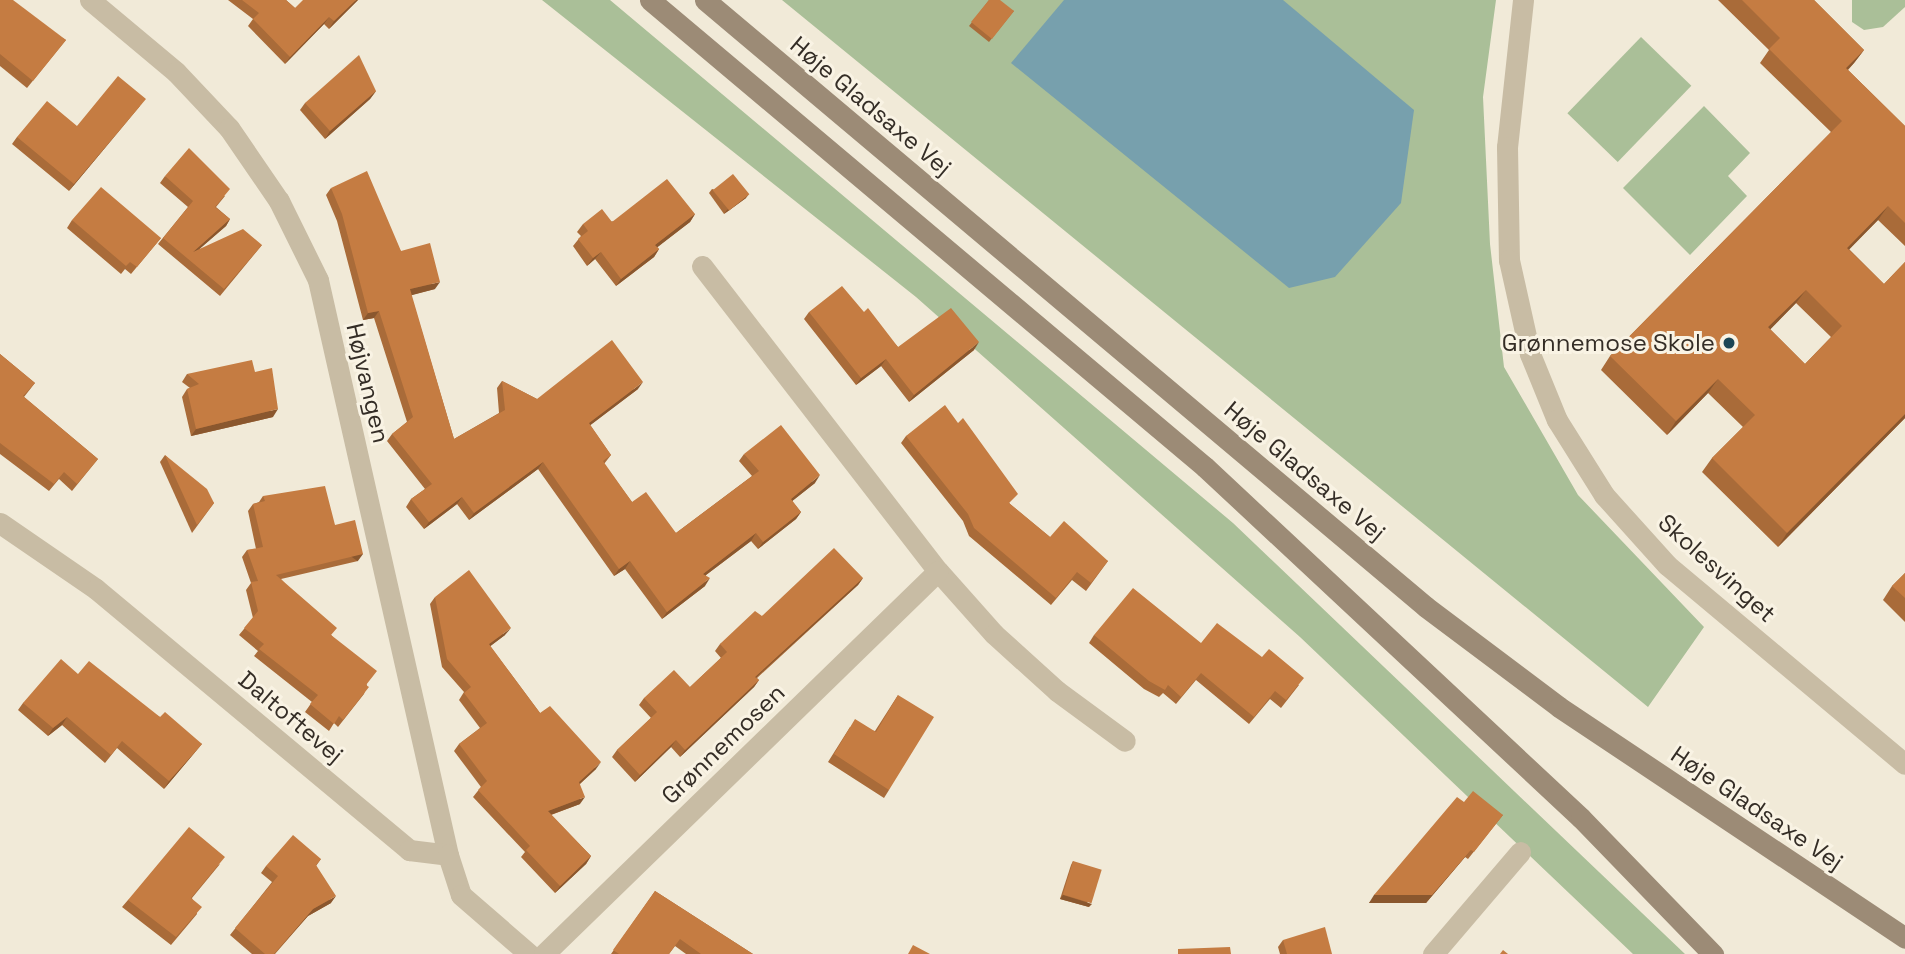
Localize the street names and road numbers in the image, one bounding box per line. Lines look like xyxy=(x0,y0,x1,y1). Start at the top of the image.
street label: Høje Gladsaxe Vej xyxy=(784,30,958,182)
street label: Højvangen xyxy=(340,320,396,446)
street label: Høje Gladsaxe Vej xyxy=(1218,395,1392,547)
street label: Skolesvinget xyxy=(1652,508,1782,628)
street label: Daltoftevej xyxy=(233,665,349,769)
street label: Grønnemosen xyxy=(655,678,791,810)
street label: Høje Gladsaxe Vej xyxy=(1665,740,1849,876)

